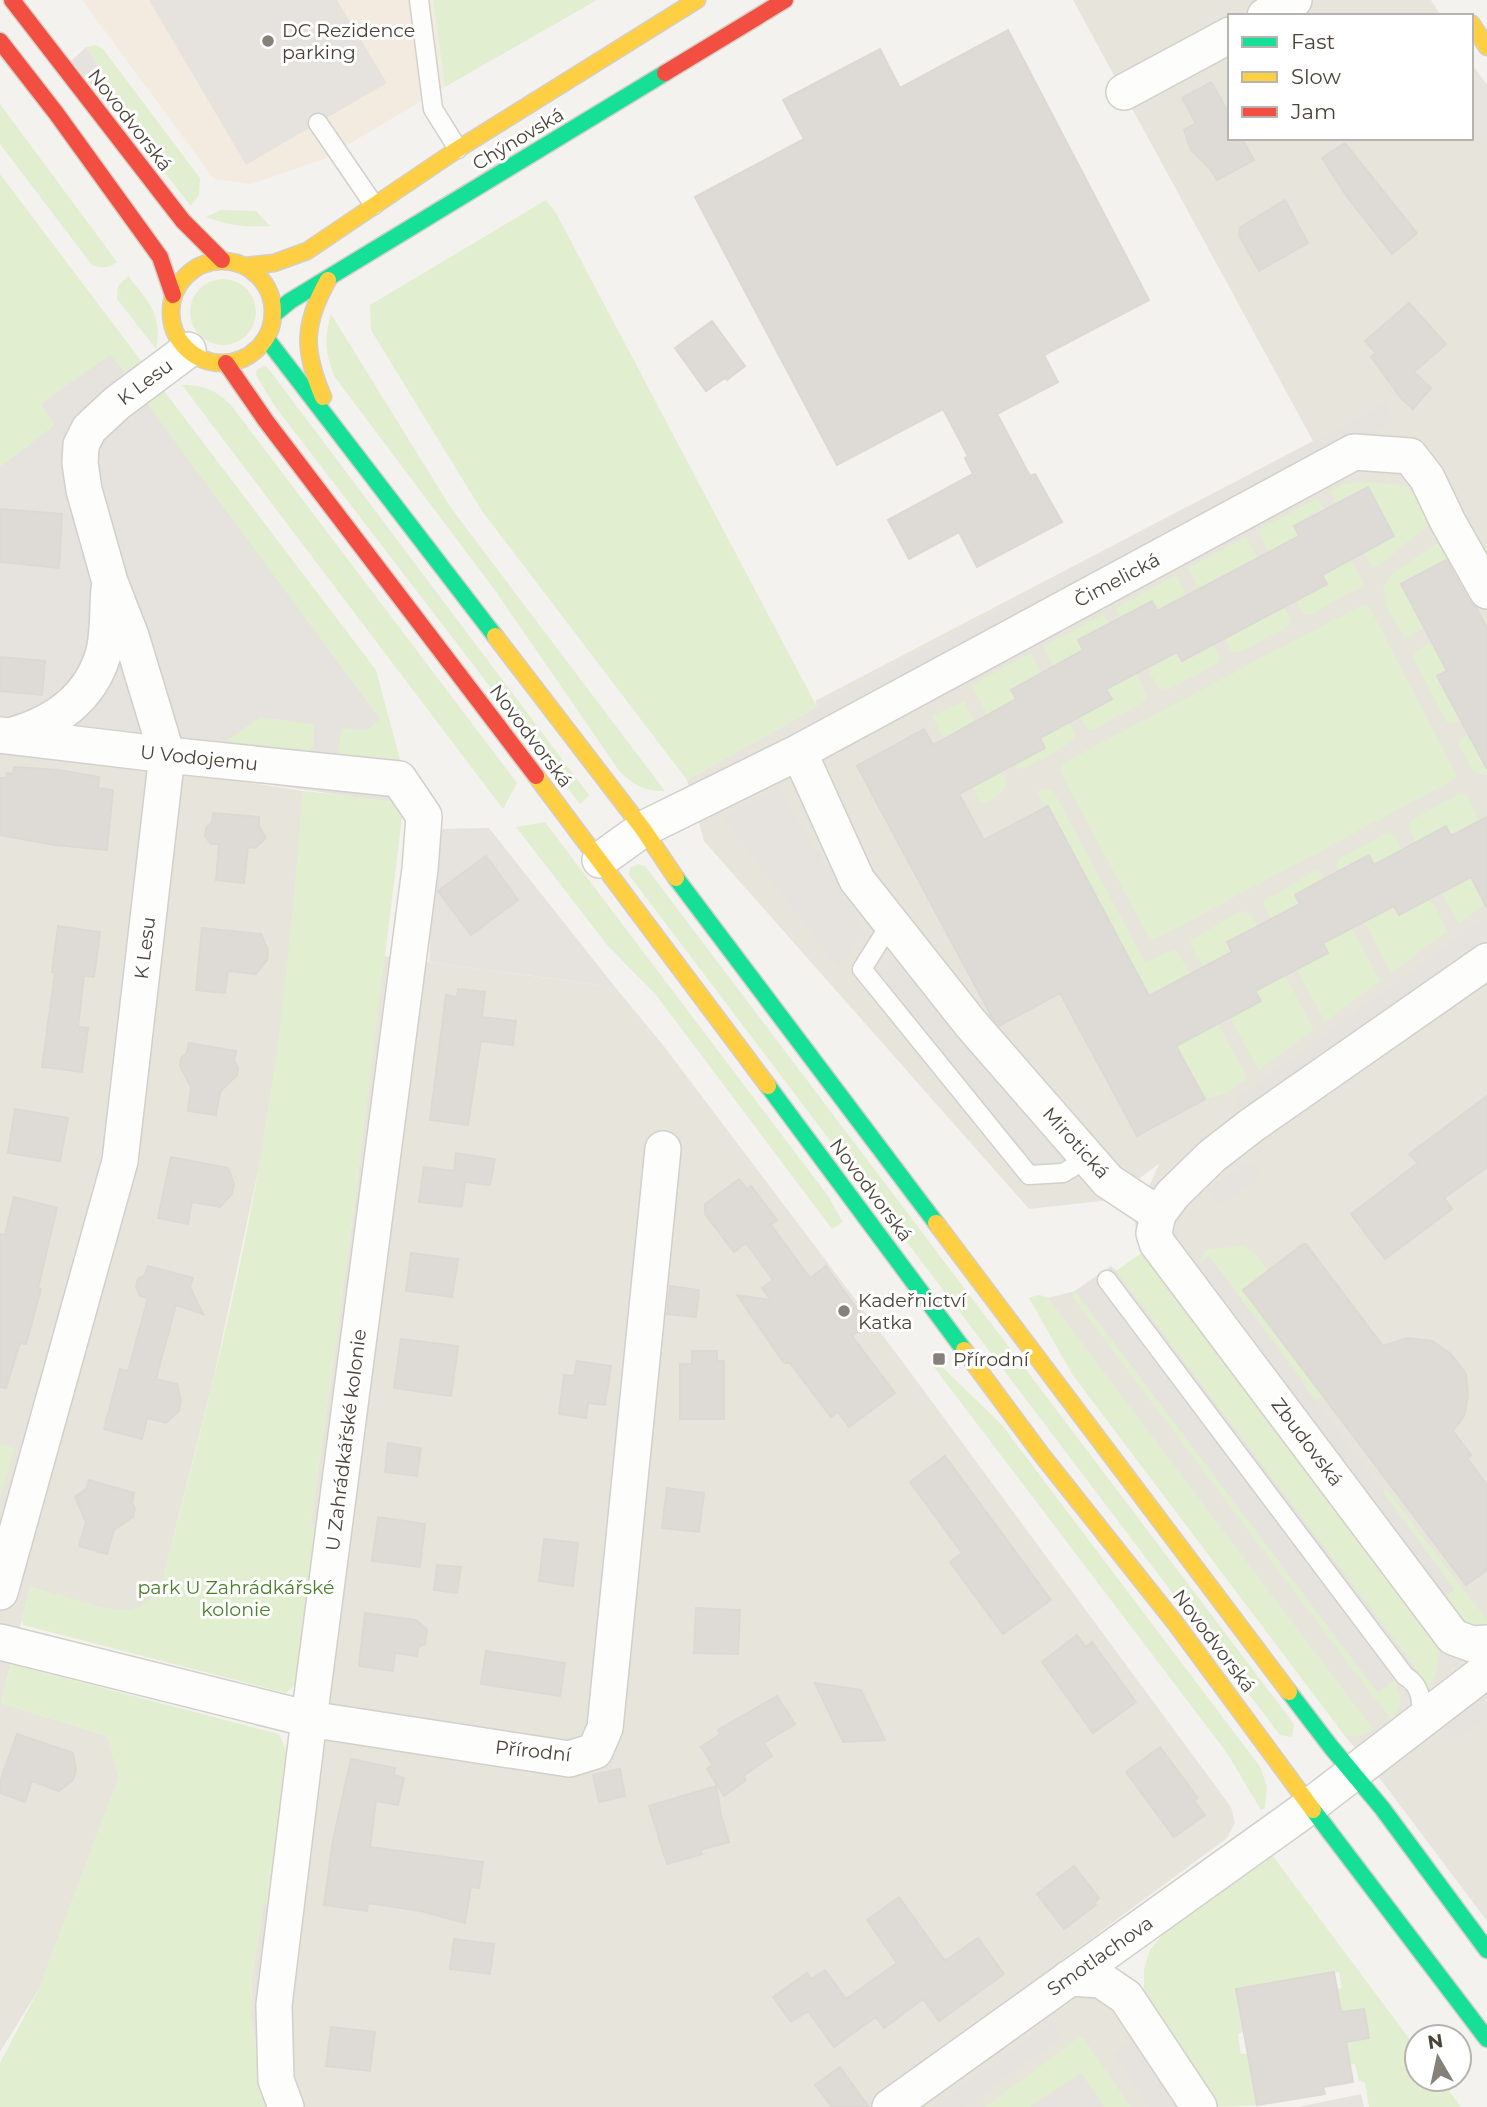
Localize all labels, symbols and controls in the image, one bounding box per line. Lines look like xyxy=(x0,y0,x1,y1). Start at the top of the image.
legend xyxy=(1228,14,1473,140)
place label: DC Rezidence parking xyxy=(282,19,415,64)
text: Fast xyxy=(1291,29,1335,54)
marker: DC Rezidence parking xyxy=(260,33,276,49)
street label: Novodvorská xyxy=(83,64,177,176)
text: Slow xyxy=(1291,64,1341,89)
text: Jam xyxy=(1290,99,1336,124)
street label: Chýnovská xyxy=(468,103,568,175)
street label: K Lesu xyxy=(113,354,177,410)
street label: Čimelická xyxy=(1070,548,1164,612)
street label: Novodvorská xyxy=(485,680,577,792)
street label: U Vodojemu xyxy=(139,740,259,776)
street label: K Lesu xyxy=(130,915,160,981)
street label: Mirotická xyxy=(1038,1102,1114,1184)
street label: Novodvorská xyxy=(825,1134,917,1246)
place label: Kadeřnictví Katka xyxy=(858,1289,967,1334)
marker: Kadeřnictví Katka xyxy=(836,1303,852,1319)
street label: U Zahrádkářské kolonie xyxy=(321,1328,371,1552)
place label: Přírodní xyxy=(953,1348,1030,1371)
marker: Přírodní xyxy=(931,1351,947,1367)
street label: Zbudovská xyxy=(1266,1393,1348,1491)
park label: park U Zahrádkářské kolonie xyxy=(138,1576,334,1621)
street label: Novodvorská xyxy=(1168,1585,1260,1697)
street label: Přírodní xyxy=(494,1736,573,1766)
street label: Smotlachova xyxy=(1043,1911,1157,2001)
north arrow xyxy=(1403,2023,1473,2093)
text: N xyxy=(1426,2029,1445,2054)

